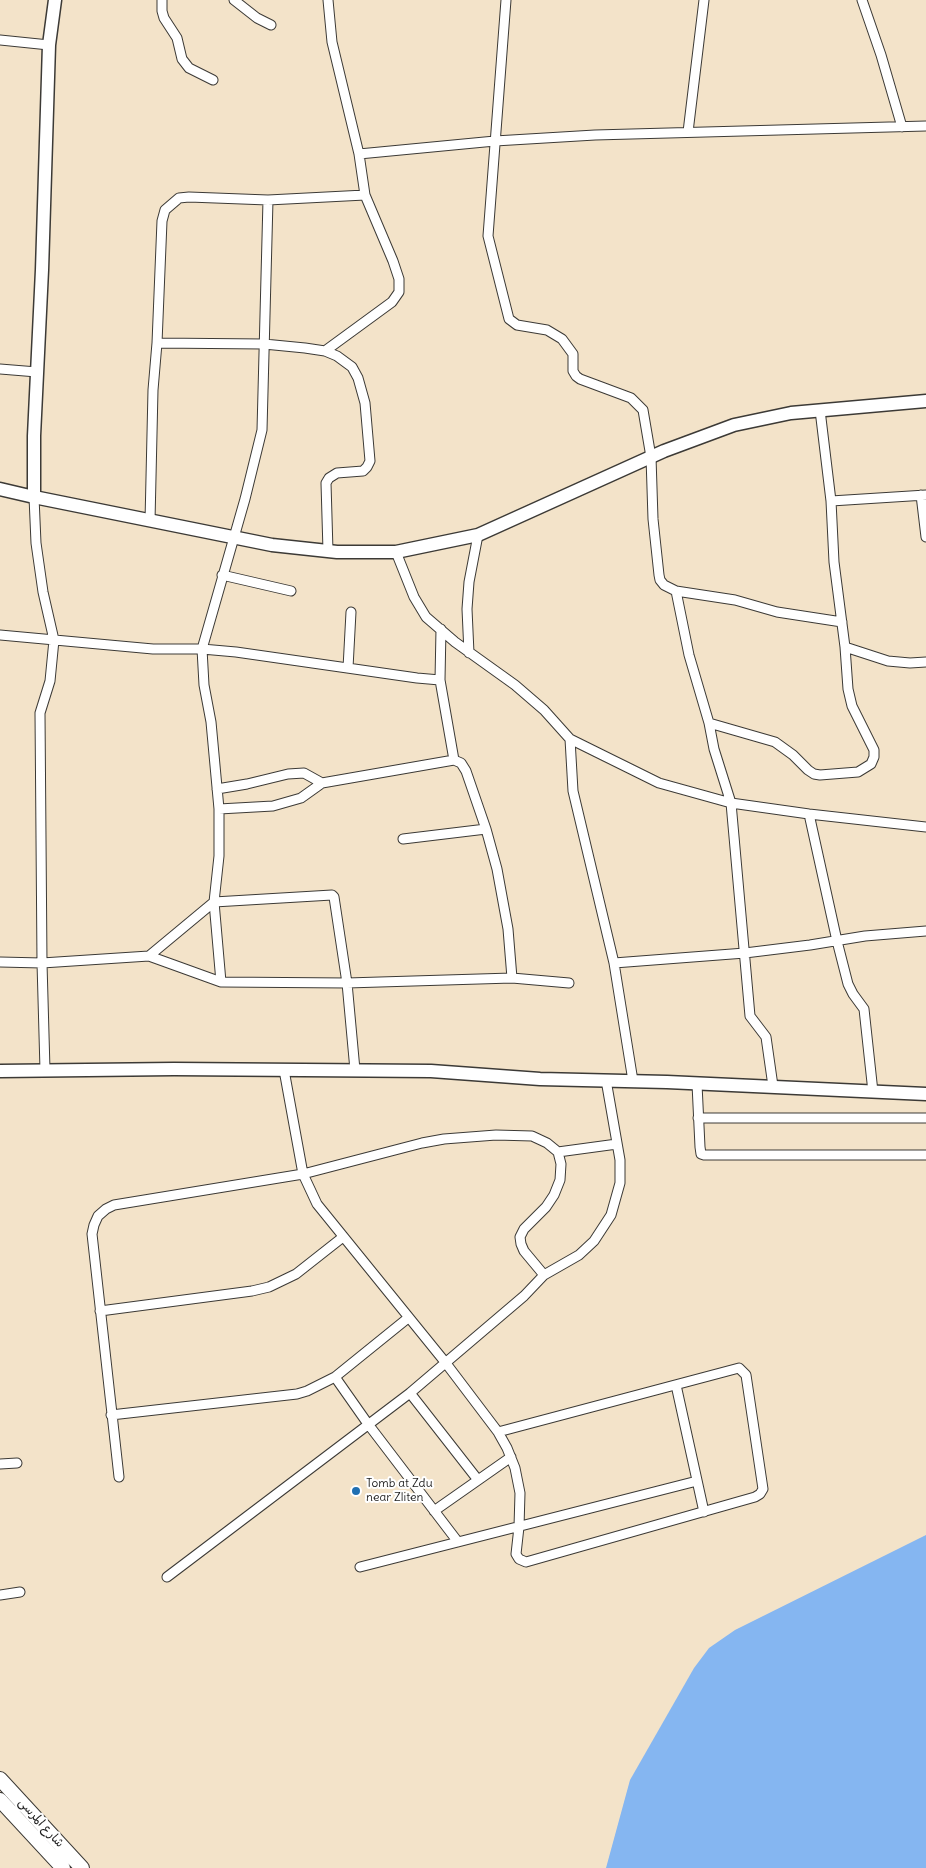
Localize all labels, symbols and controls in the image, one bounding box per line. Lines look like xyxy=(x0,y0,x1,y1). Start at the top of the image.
place label: Tomb at Zdu near Zliten xyxy=(366,1477,433,1505)
marker: Tomb at Zdu near Zliten xyxy=(350,1485,362,1497)
street label: شارع المرسى xyxy=(15,1795,67,1851)

